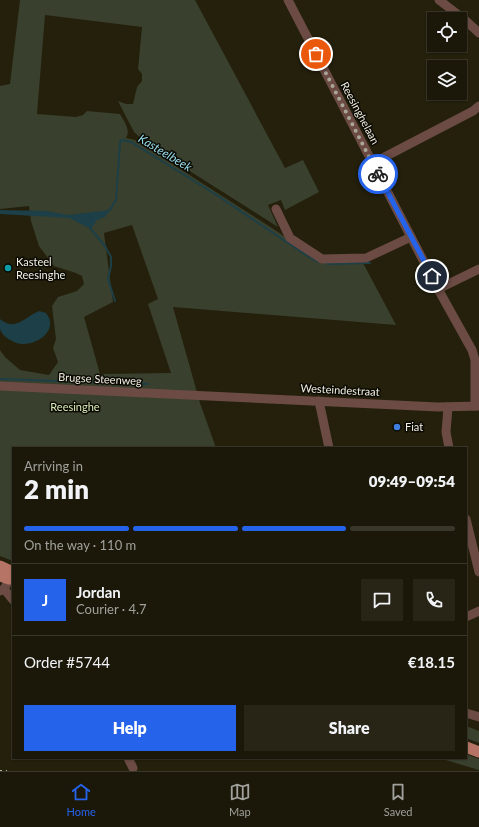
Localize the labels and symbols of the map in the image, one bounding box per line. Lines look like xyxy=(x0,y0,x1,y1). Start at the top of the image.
pin xyxy=(299,37,333,71)
street label: Reesinghelaan xyxy=(338,79,382,146)
water label: Kasteelbeek xyxy=(136,131,195,175)
courier xyxy=(358,154,398,194)
place label: Kasteel Reesinghe xyxy=(16,255,66,281)
pin xyxy=(415,259,449,293)
marker: Kasteel Reesinghe xyxy=(3,263,13,273)
street label: Brugse Steenweg xyxy=(58,370,142,387)
street label: Westeindestraat xyxy=(300,381,380,398)
park label: Reesinghe xyxy=(50,400,100,413)
place label: Fiat xyxy=(405,420,423,433)
marker: Fiat xyxy=(392,422,402,432)

